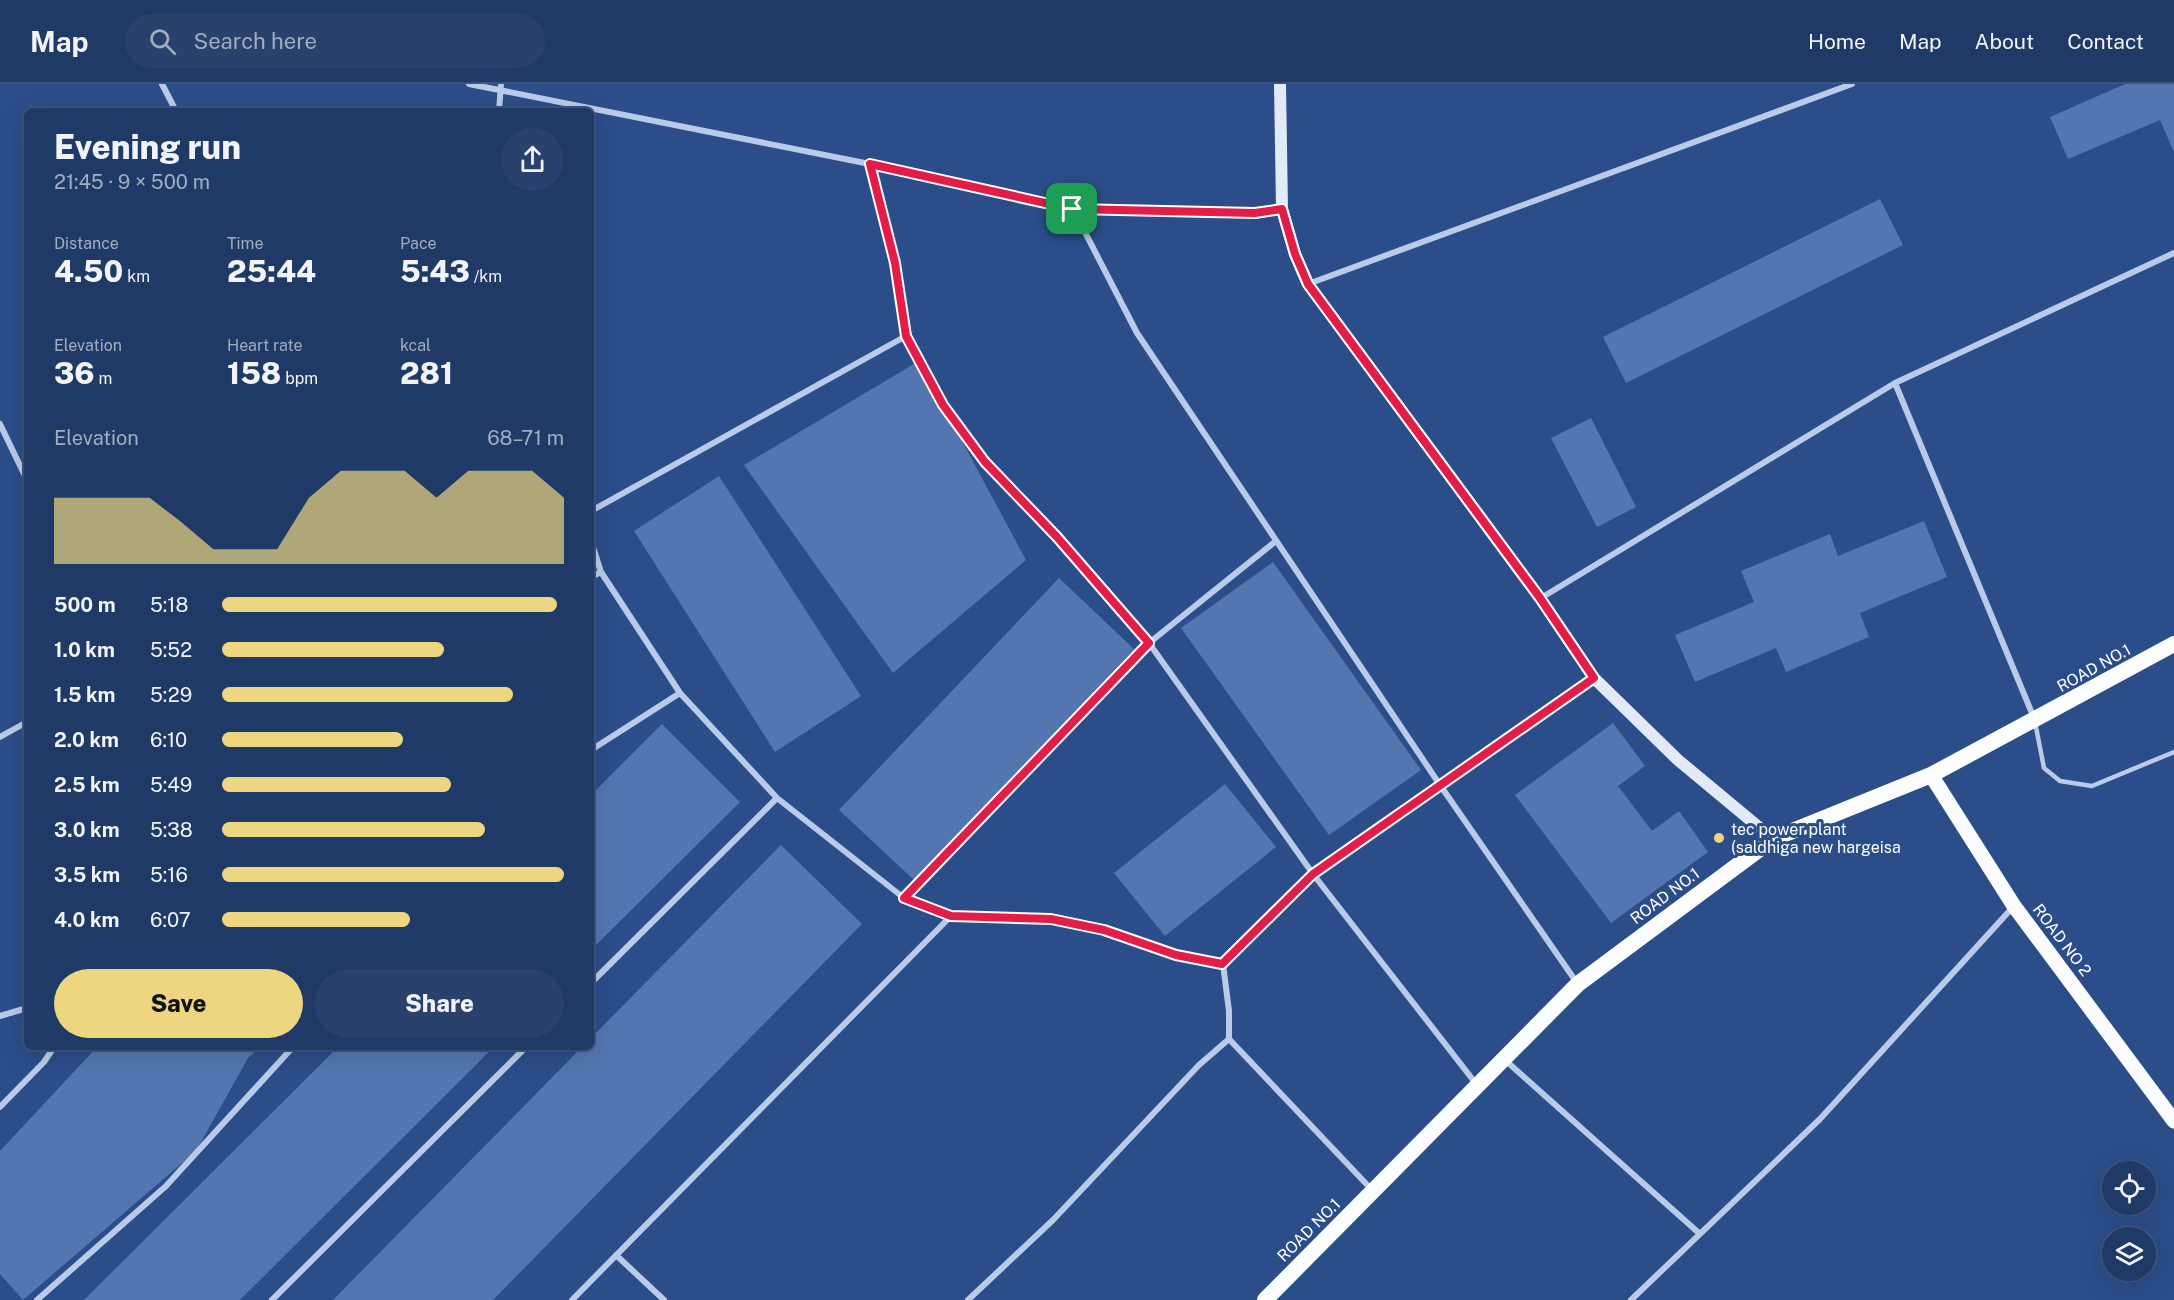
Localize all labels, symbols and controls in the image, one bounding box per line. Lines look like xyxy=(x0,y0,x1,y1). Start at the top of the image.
search box xyxy=(125,14,545,68)
text: Map xyxy=(30,25,89,58)
icon: search xyxy=(146,25,179,58)
text: Search here xyxy=(194,28,317,54)
text: Home xyxy=(1808,29,1866,54)
text: Map xyxy=(1899,29,1942,54)
text: About xyxy=(1975,29,2034,54)
text: Contact xyxy=(2067,29,2144,54)
text: Evening run xyxy=(54,128,241,166)
button: share xyxy=(501,128,564,191)
text: 21:45 · 9 × 500 m xyxy=(54,170,210,194)
pin xyxy=(1046,183,1097,234)
icon: arrive xyxy=(1055,192,1088,225)
text: Distance xyxy=(54,234,119,253)
text: Time xyxy=(227,234,263,253)
text: Pace xyxy=(400,234,437,253)
text: 4.50 xyxy=(54,253,123,289)
text: 25:44 xyxy=(227,253,316,289)
text: 5:43 xyxy=(400,253,470,289)
text: km xyxy=(123,267,150,286)
text: /km xyxy=(470,267,502,286)
text: Elevation xyxy=(54,336,122,355)
text: Heart rate xyxy=(227,336,303,355)
text: kcal xyxy=(400,336,431,355)
text: 36 xyxy=(54,355,95,391)
text: 158 xyxy=(227,355,281,391)
text: 281 xyxy=(400,355,453,391)
text: m xyxy=(95,369,112,388)
text: bpm xyxy=(281,369,318,388)
text: Elevation xyxy=(54,426,139,450)
text: 68–71 m xyxy=(487,426,564,450)
text: 500 m xyxy=(54,593,116,617)
text: 5:18 xyxy=(150,593,188,617)
text: 1.0 km xyxy=(54,638,115,662)
text: 5:52 xyxy=(150,638,192,662)
street label: ROAD NO.1 xyxy=(2054,640,2134,696)
text: 1.5 km xyxy=(54,683,115,707)
text: 5:29 xyxy=(150,683,192,707)
text: 2.0 km xyxy=(54,728,119,752)
text: 6:10 xyxy=(150,728,187,752)
text: 2.5 km xyxy=(54,773,120,797)
text: 5:49 xyxy=(150,773,192,797)
text: 3.0 km xyxy=(54,818,120,842)
text: 5:38 xyxy=(150,818,193,842)
place label: tec power plant (saldhiga new hargeisa xyxy=(1731,820,1901,857)
marker: tec power plant (saldhiga new hargeisa xyxy=(1712,831,1726,845)
text: 3.5 km xyxy=(54,863,120,887)
text: 5:16 xyxy=(150,863,188,887)
street label: ROAD NO.1 xyxy=(1627,864,1703,928)
street label: ROAD NO 2 xyxy=(2029,900,2095,980)
text: 4.0 km xyxy=(54,908,119,932)
text: 6:07 xyxy=(150,908,191,932)
button: Save xyxy=(54,969,303,1038)
button: Share xyxy=(315,969,564,1038)
map controls xyxy=(2102,1161,2156,1281)
button: locate xyxy=(2102,1161,2156,1215)
street label: ROAD NO.1 xyxy=(1273,1194,1345,1266)
button: layers xyxy=(2102,1227,2156,1281)

